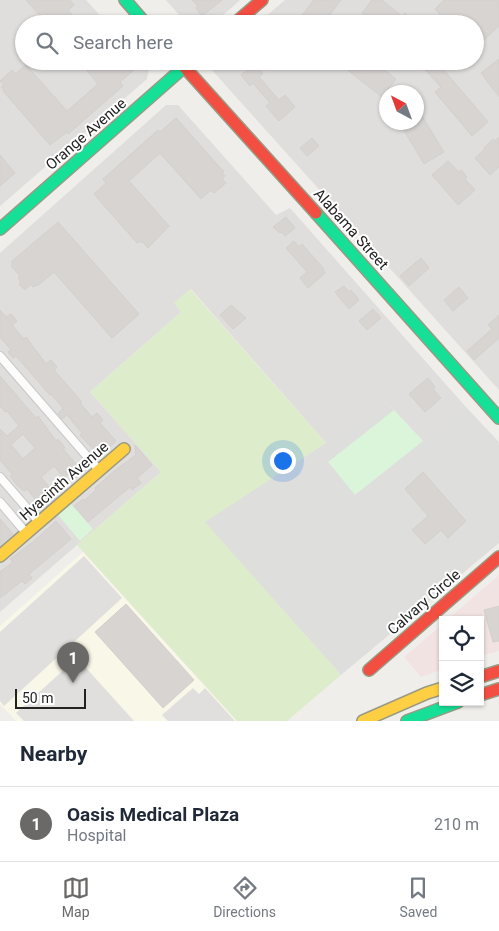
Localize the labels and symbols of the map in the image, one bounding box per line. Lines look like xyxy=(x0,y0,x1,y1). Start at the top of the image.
north arrow xyxy=(379,85,424,130)
street label: Orange Avenue xyxy=(42,94,130,174)
street label: Alabama Street xyxy=(310,185,392,273)
street label: Hyacinth Avenue xyxy=(16,438,112,524)
your location xyxy=(270,448,296,474)
street label: Calvary Circle xyxy=(384,565,464,639)
pin: 1 xyxy=(57,642,89,683)
scale bar xyxy=(15,686,86,709)

